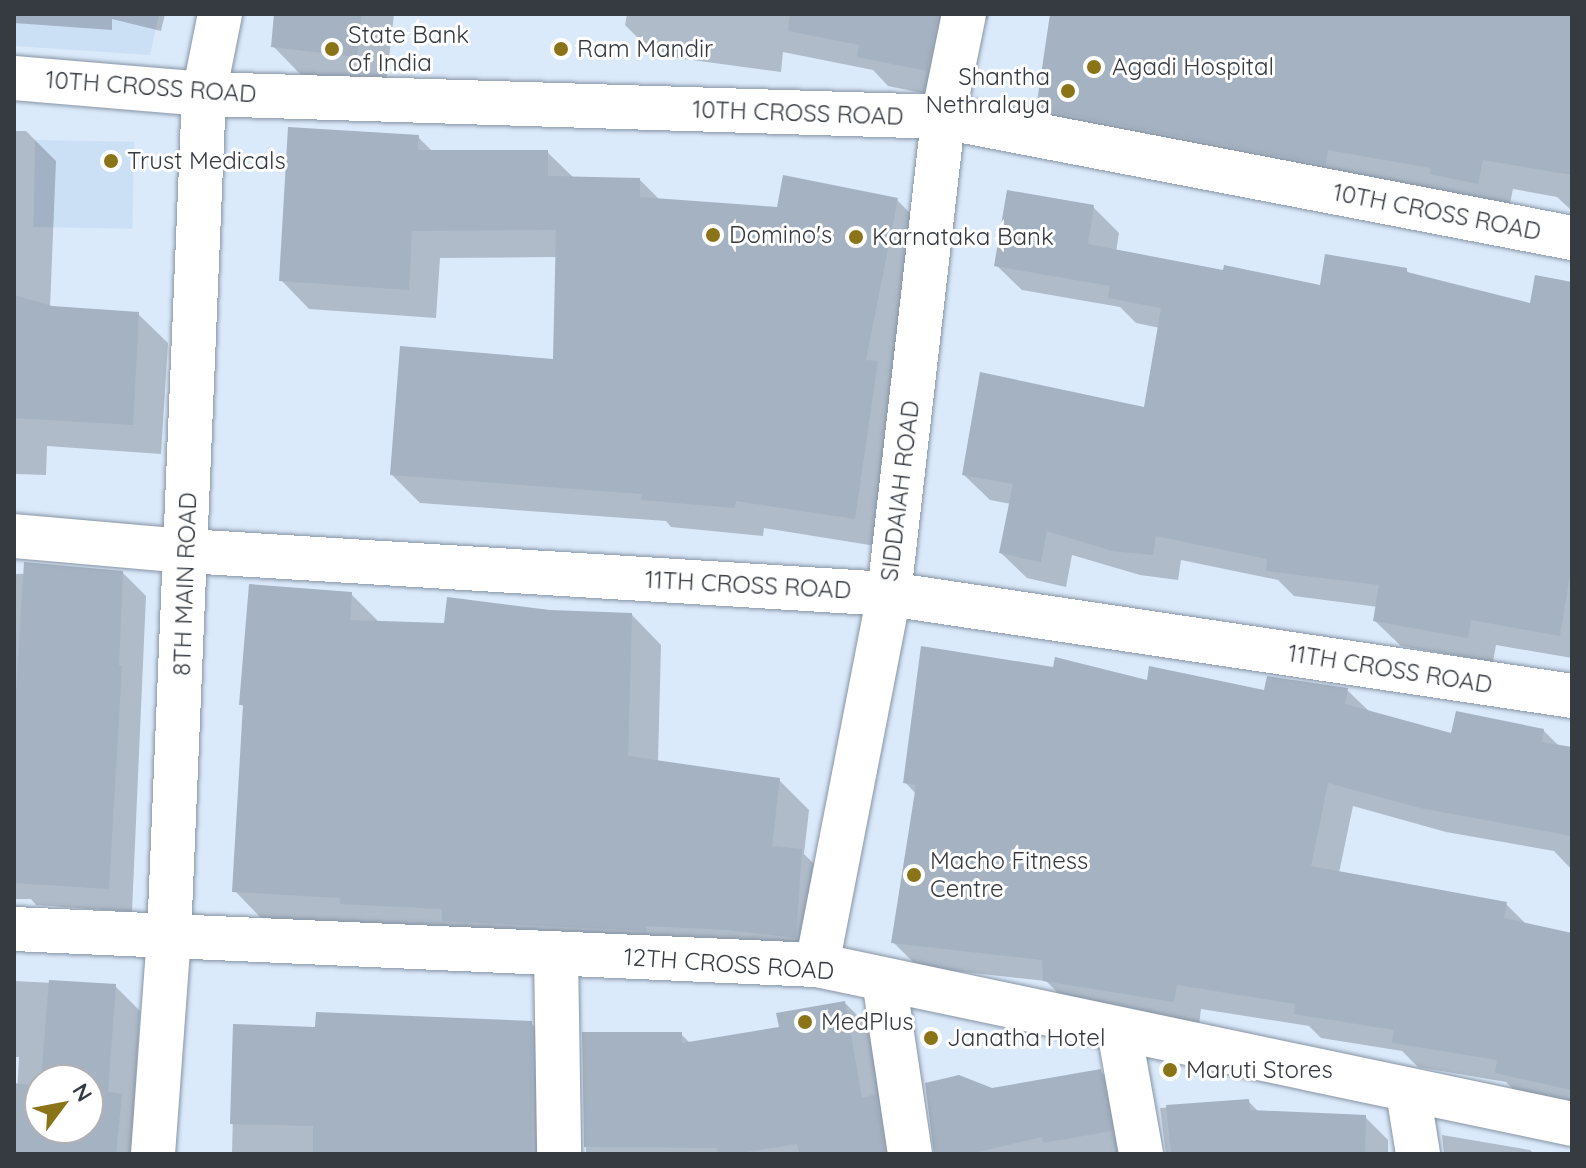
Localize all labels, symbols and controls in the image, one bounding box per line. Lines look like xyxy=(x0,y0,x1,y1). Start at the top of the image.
place label: State Bank of India xyxy=(348,21,469,77)
place label: Ram Mandir xyxy=(577,35,713,63)
marker: State Bank of India xyxy=(323,40,341,58)
marker: Ram Mandir xyxy=(552,40,570,58)
place label: Agadi Hospital xyxy=(1112,53,1274,81)
marker: Agadi Hospital xyxy=(1083,56,1105,78)
place label: Shantha Nethralaya xyxy=(925,63,1050,119)
street label: 10TH CROSS ROAD xyxy=(45,65,257,109)
marker: Shantha Nethralaya xyxy=(1057,80,1079,102)
street label: 10TH CROSS ROAD xyxy=(692,95,904,131)
place label: Trust Medicals xyxy=(127,147,286,175)
marker: Trust Medicals xyxy=(102,152,120,170)
street label: 10TH CROSS ROAD xyxy=(1331,178,1543,246)
place label: Domino's xyxy=(729,221,832,249)
place label: Karnataka Bank xyxy=(872,223,1054,251)
marker: Domino's xyxy=(704,226,722,244)
marker: Karnataka Bank xyxy=(847,228,865,246)
street label: SIDDAIAH ROAD xyxy=(875,399,925,583)
street label: 8TH MAIN ROAD xyxy=(167,492,203,676)
street label: 11TH CROSS ROAD xyxy=(644,565,852,605)
street label: 11TH CROSS ROAD xyxy=(1286,639,1494,699)
place label: Macho Fitness Centre xyxy=(930,847,1088,903)
marker: Macho Fitness Centre xyxy=(905,866,923,884)
street label: 12TH CROSS ROAD xyxy=(623,942,835,986)
place label: MedPlus xyxy=(821,1008,914,1036)
marker: MedPlus xyxy=(796,1013,814,1031)
place label: Janatha Hotel xyxy=(947,1024,1105,1052)
marker: Janatha Hotel xyxy=(922,1029,940,1047)
place label: Maruti Stores xyxy=(1186,1056,1333,1084)
marker: Maruti Stores xyxy=(1161,1061,1179,1079)
north arrow xyxy=(24,1064,104,1144)
text: N xyxy=(66,1078,99,1107)

